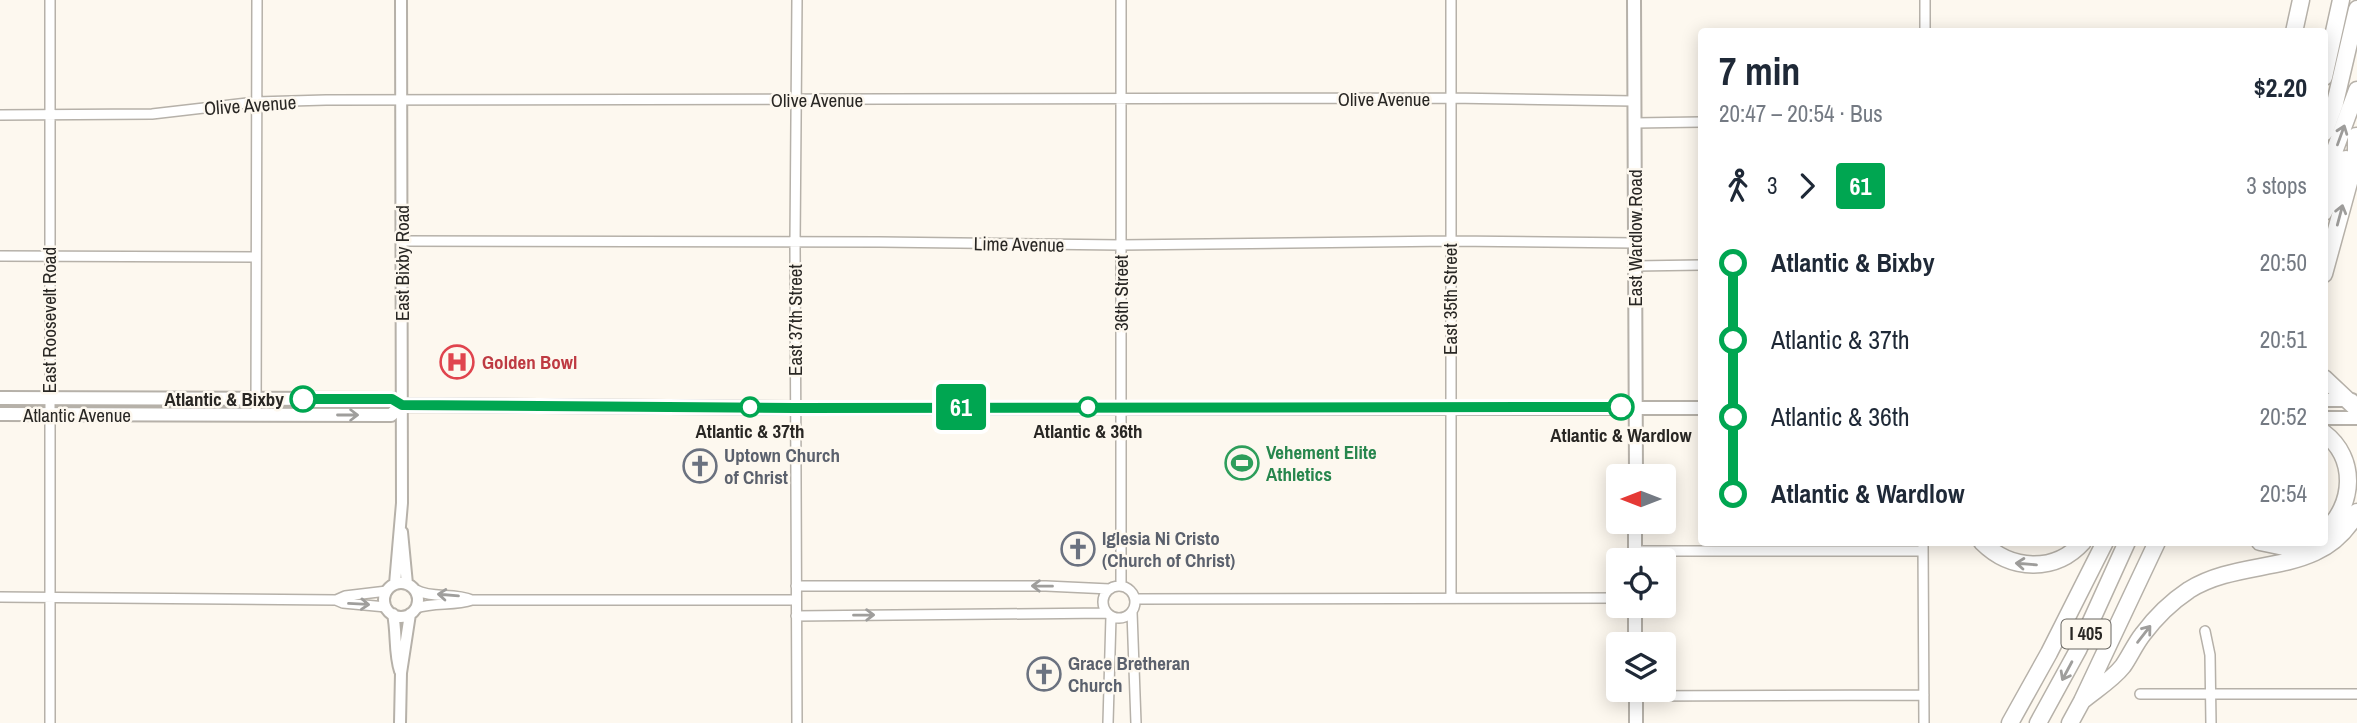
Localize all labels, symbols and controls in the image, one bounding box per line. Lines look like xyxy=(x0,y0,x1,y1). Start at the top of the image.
text: 7 min xyxy=(1719,46,1800,97)
text: $2.20 xyxy=(2254,70,2307,105)
street label: Olive Avenue xyxy=(1338,86,1430,112)
street label: Olive Avenue xyxy=(771,87,863,113)
street label: Olive Avenue xyxy=(203,89,297,121)
text: 20:47 – 20:54 · Bus xyxy=(1719,98,1883,129)
one-way arrow xyxy=(2336,124,2348,146)
icon: walk xyxy=(1719,167,1757,205)
icon: forward xyxy=(1788,167,1826,205)
street label: East Wardlow Road xyxy=(1622,169,1648,307)
text: 3 xyxy=(1767,170,1778,201)
text: 61 xyxy=(1850,170,1871,202)
text: 3 stops xyxy=(2246,170,2307,201)
one-way arrow xyxy=(2334,204,2347,227)
street label: East Bixby Road xyxy=(389,205,415,321)
street label: Lime Avenue xyxy=(973,230,1065,258)
street label: East 35th Street xyxy=(1437,242,1463,355)
text: Atlantic & Bixby xyxy=(1771,245,1935,280)
street label: East Roosevelt Road xyxy=(36,247,62,393)
text: 20:50 xyxy=(2260,247,2307,278)
street label: 36th Street xyxy=(1108,254,1134,331)
street label: East 37th Street xyxy=(782,263,808,376)
text: Atlantic & 37th xyxy=(1771,322,1910,357)
text: 20:51 xyxy=(2260,324,2307,355)
hospital icon: Golden Bowl xyxy=(438,343,476,381)
place label: Golden Bowl xyxy=(482,349,577,375)
line badge: 61 xyxy=(930,384,992,430)
place label: Atlantic & Bixby xyxy=(165,386,284,412)
marker: Atlantic & Bixby xyxy=(290,386,316,412)
text: 61 xyxy=(950,391,972,423)
marker: Atlantic & Wardlow xyxy=(1608,394,1634,420)
marker: Atlantic & 37th xyxy=(740,397,760,417)
marker: Atlantic & 36th xyxy=(1078,397,1098,417)
text: Atlantic & 36th xyxy=(1771,399,1910,434)
text: 20:52 xyxy=(2260,401,2307,432)
street label: Atlantic Avenue xyxy=(22,402,131,428)
one-way arrow xyxy=(336,408,359,422)
place label: Atlantic & 37th xyxy=(695,418,805,444)
place label: Atlantic & 36th xyxy=(1033,418,1143,444)
place label: Atlantic & Wardlow xyxy=(1550,422,1693,448)
place label: Vehement Elite Athletics xyxy=(1266,439,1377,487)
place label: Uptown Church of Christ xyxy=(724,442,840,490)
sports icon: Vehement Elite Athletics xyxy=(1223,444,1261,482)
church icon: Uptown Church of Christ xyxy=(681,447,719,485)
north arrow xyxy=(1606,464,1676,534)
map controls xyxy=(1606,464,1676,702)
text: Atlantic & Wardlow xyxy=(1771,476,1965,511)
text: 20:54 xyxy=(2260,478,2307,509)
place label: Iglesia Ni Cristo (Church of Christ) xyxy=(1102,525,1235,573)
church icon: Iglesia Ni Cristo (Church of Christ) xyxy=(1059,530,1097,568)
button: locate xyxy=(1606,548,1676,618)
one-way arrow xyxy=(2015,557,2038,570)
one-way arrow xyxy=(1031,579,1054,593)
one-way arrow xyxy=(437,588,460,601)
one-way arrow xyxy=(348,598,371,611)
one-way arrow xyxy=(852,609,875,622)
road number: I 405 xyxy=(2062,620,2110,648)
one-way arrow xyxy=(2137,625,2152,643)
button: layers xyxy=(1606,632,1676,702)
place label: Grace Bretheran Church xyxy=(1068,650,1190,698)
church icon: Grace Bretheran Church xyxy=(1025,655,1063,693)
one-way arrow xyxy=(2060,660,2074,680)

